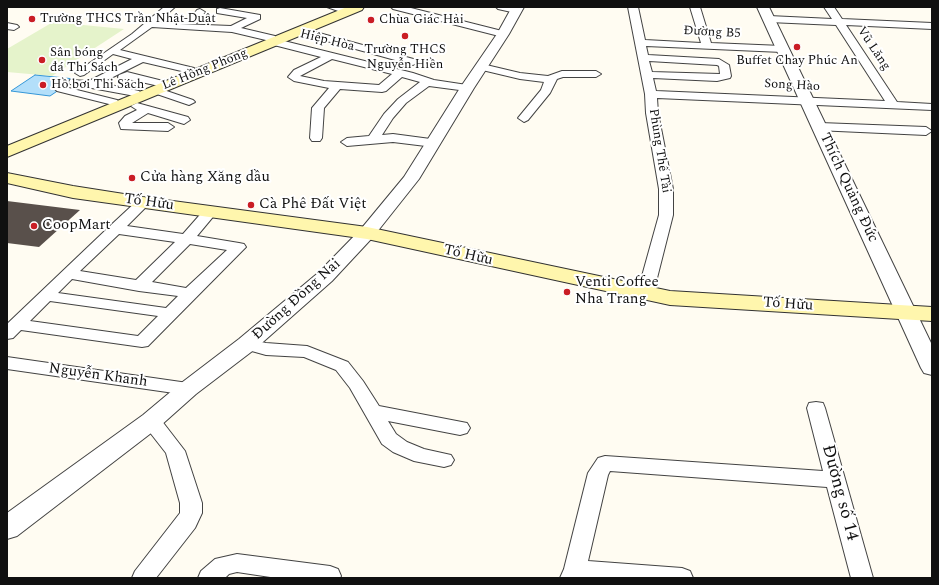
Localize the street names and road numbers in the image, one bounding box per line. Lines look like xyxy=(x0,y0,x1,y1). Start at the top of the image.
street label: Đường B5 xyxy=(683,24,741,42)
street label: Vũ Lăng xyxy=(853,24,893,74)
street label: Hiệp Hòa xyxy=(298,27,356,55)
street label: Lê Hồng Phong xyxy=(160,46,250,94)
street label: Song Hào xyxy=(764,77,820,95)
street label: Phùng Thế Tài xyxy=(645,108,673,194)
street label: Thích Quảng Đức xyxy=(815,130,881,246)
street label: Tố Hữu xyxy=(123,191,175,215)
street label: Tố Hữu xyxy=(442,242,494,270)
street label: Đường Đồng Nai xyxy=(249,256,345,344)
street label: Tố Hữu xyxy=(762,294,814,316)
street label: Nguyễn Khanh xyxy=(47,360,149,392)
street label: Đường số 14 xyxy=(816,443,862,543)

